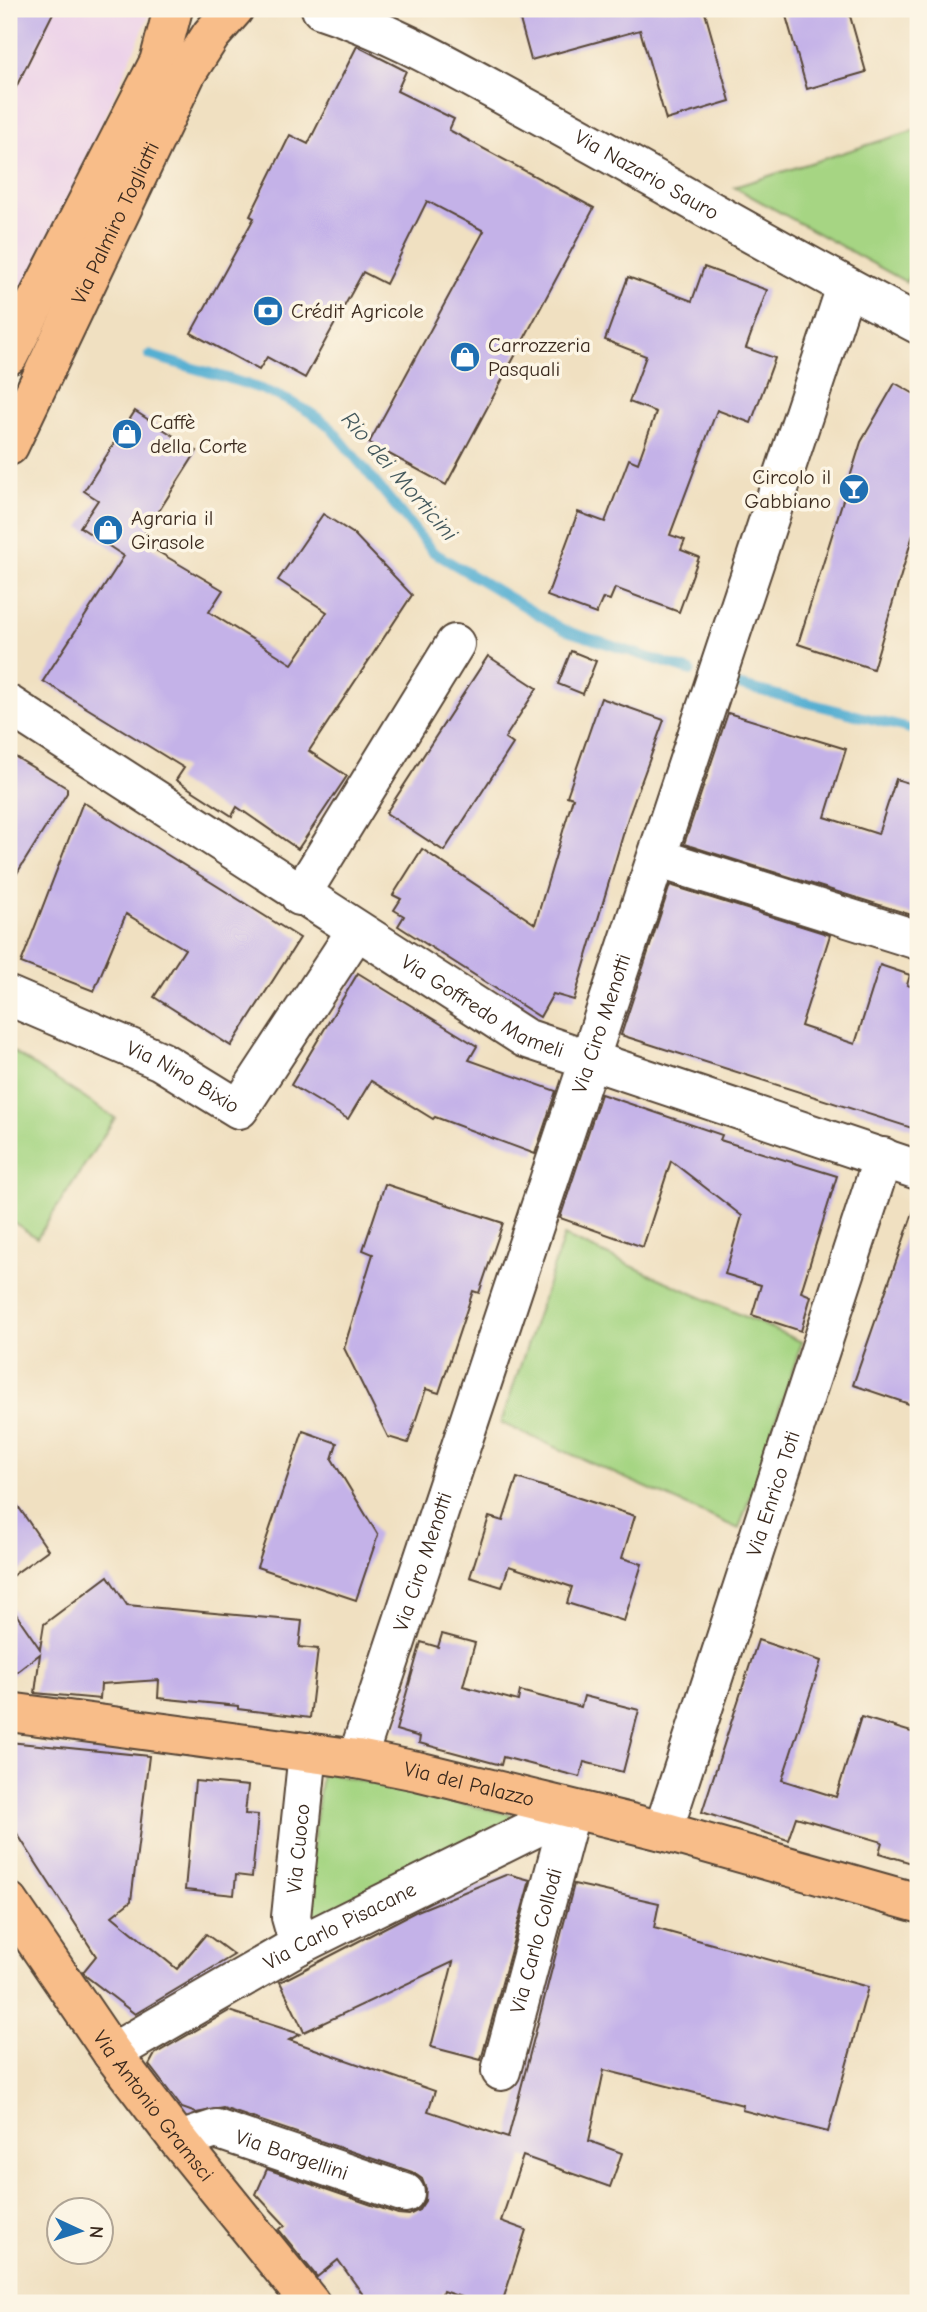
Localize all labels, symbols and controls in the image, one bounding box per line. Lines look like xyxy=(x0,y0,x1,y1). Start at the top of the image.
street label: Via Nazario Sauro xyxy=(571,125,723,225)
street label: Via Palmiro Togliatti xyxy=(66,138,164,308)
bank icon: Crédit Agricole xyxy=(251,294,285,328)
place label: Crédit Agricole xyxy=(291,299,424,323)
place label: Carrozzeria Pasquali xyxy=(488,333,591,381)
shop icon: Carrozzeria Pasquali xyxy=(448,340,482,374)
water label: Rio dei Morticini xyxy=(336,406,464,547)
place label: Caffè della Corte xyxy=(150,410,247,458)
shop icon: Caffè della Corte xyxy=(110,417,144,451)
place label: Circolo il Gabbiano xyxy=(744,465,831,513)
bar icon: Circolo il Gabbiano xyxy=(837,472,871,506)
place label: Agraria il Girasole xyxy=(131,506,213,554)
shop icon: Agraria il Girasole xyxy=(91,513,125,547)
street label: Via Goffredo Mameli xyxy=(397,949,567,1062)
street label: Via Ciro Menotti xyxy=(567,951,636,1096)
street label: Via Nino Bixio xyxy=(123,1036,244,1118)
street label: Via Enrico Toti xyxy=(742,1428,805,1559)
street label: Via Ciro Menotti xyxy=(388,1489,457,1634)
street label: Via del Palazzo xyxy=(402,1757,537,1811)
street label: Via Cuoco xyxy=(282,1803,315,1894)
street label: Via Carlo Collodi xyxy=(505,1866,567,2016)
street label: Via Carlo Pisacane xyxy=(259,1877,420,1975)
street label: Via Antonio Gramsci xyxy=(88,2026,219,2186)
street label: Via Bargellini xyxy=(232,2124,351,2185)
north arrow xyxy=(46,2196,116,2266)
text: N xyxy=(85,2225,107,2239)

